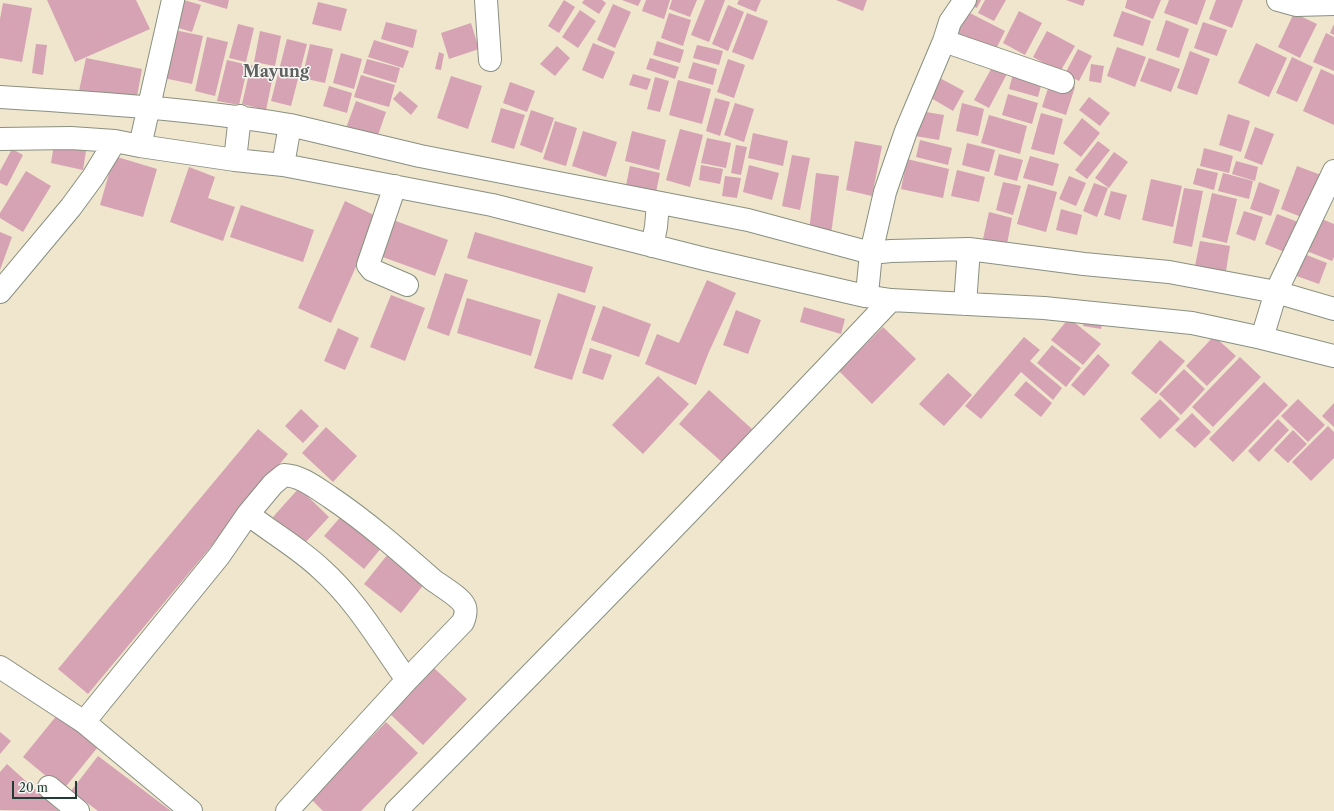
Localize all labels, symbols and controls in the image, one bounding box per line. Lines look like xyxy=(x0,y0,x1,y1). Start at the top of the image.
district label: Mayung xyxy=(243,62,309,82)
scale bar xyxy=(14,773,79,799)
text: 20 m xyxy=(19,780,48,795)

